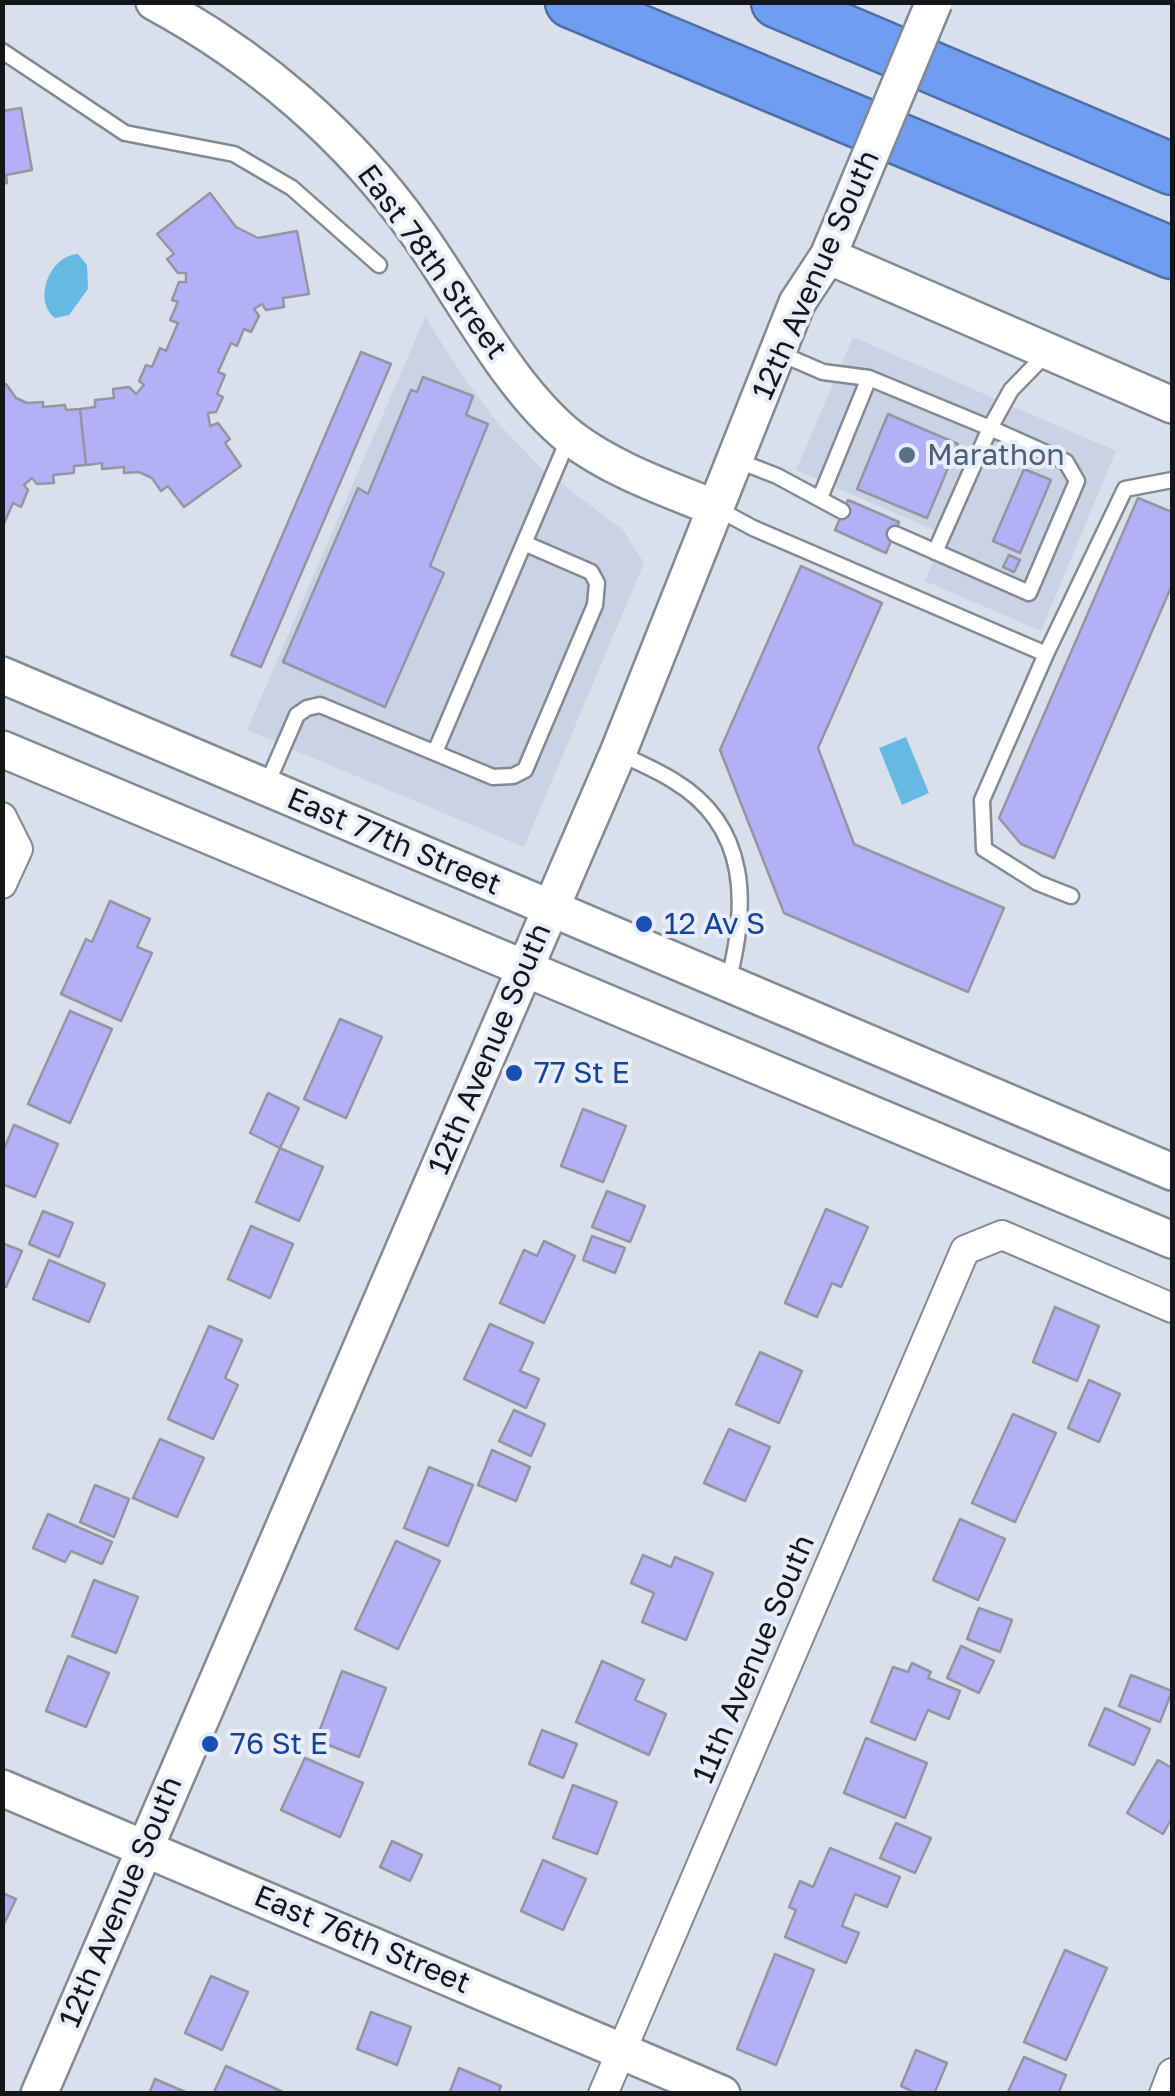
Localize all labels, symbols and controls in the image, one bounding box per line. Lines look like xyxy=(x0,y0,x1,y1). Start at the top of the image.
street label: 12th Avenue South xyxy=(745,145,887,405)
street label: East 78th Street xyxy=(349,158,515,366)
place label: Marathon xyxy=(927,437,1065,473)
marker: Marathon xyxy=(896,444,918,466)
street label: East 77th Street xyxy=(282,781,506,903)
place label: 12 Av S xyxy=(664,906,765,942)
marker: 12 Av S xyxy=(633,913,655,935)
street label: 12th Avenue South xyxy=(421,918,559,1180)
place label: 77 St E xyxy=(534,1055,630,1091)
marker: 77 St E xyxy=(503,1062,525,1084)
street label: 11th Avenue South xyxy=(685,1529,823,1789)
place label: 76 St E xyxy=(230,1726,328,1762)
marker: 76 St E xyxy=(199,1733,221,1755)
street label: 12th Avenue South xyxy=(52,1771,190,2033)
street label: East 76th Street xyxy=(249,1878,475,2002)

